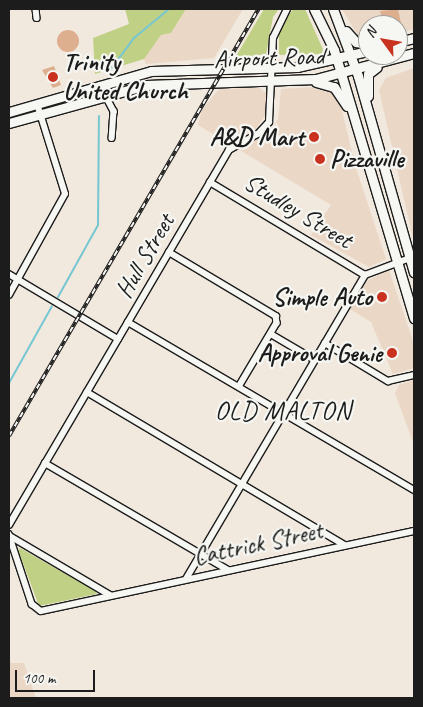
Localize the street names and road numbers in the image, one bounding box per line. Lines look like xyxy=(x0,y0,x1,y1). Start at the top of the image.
street label: Airport Road xyxy=(214,41,324,75)
street label: Studley Street xyxy=(238,167,358,255)
street label: Hull Street xyxy=(109,208,181,304)
street label: Cattrick Street xyxy=(191,516,325,572)

